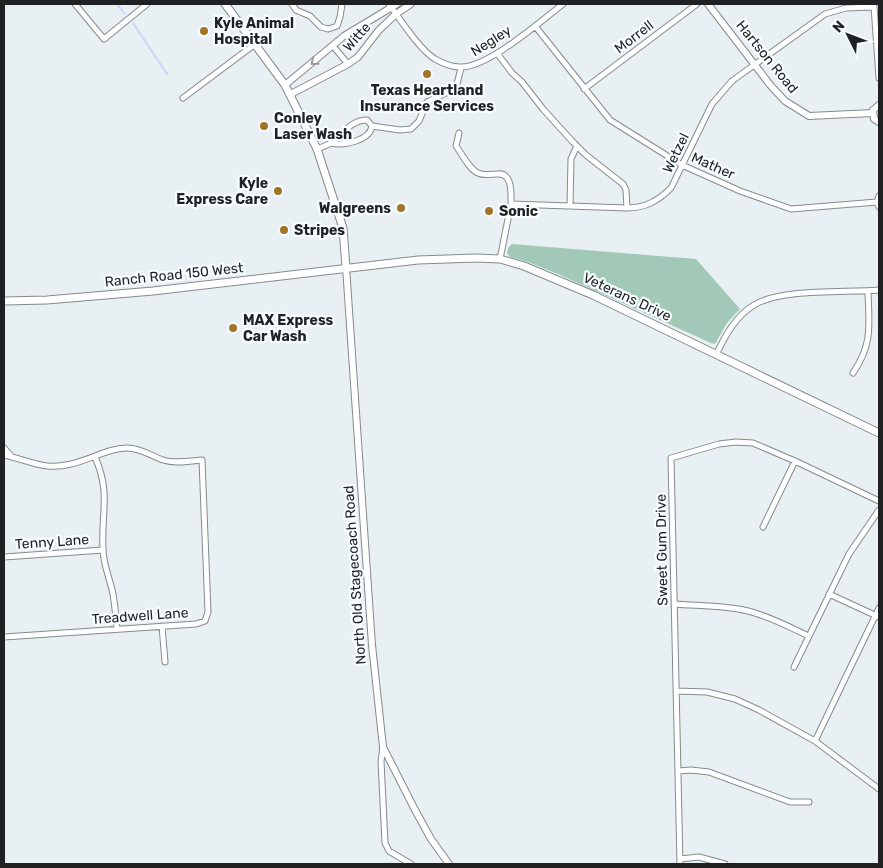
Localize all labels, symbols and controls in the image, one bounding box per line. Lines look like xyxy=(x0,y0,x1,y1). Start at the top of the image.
north arrow xyxy=(823,10,873,60)
place label: Kyle Animal Hospital xyxy=(214,15,294,48)
street label: Morrell xyxy=(611,17,657,57)
street label: Hartson Road xyxy=(732,17,802,97)
text: N xyxy=(829,17,848,36)
street label: Witte xyxy=(340,19,375,55)
street label: Negley xyxy=(468,22,515,60)
marker: Kyle Animal Hospital xyxy=(198,25,210,37)
one-way arrow xyxy=(311,56,320,64)
marker: Texas Heartland Insurance Services xyxy=(421,68,433,80)
place label: Texas Heartland Insurance Services xyxy=(360,82,494,115)
place label: Conley Laser Wash xyxy=(274,110,352,143)
marker: Conley Laser Wash xyxy=(258,120,270,132)
street label: Wetzel xyxy=(659,130,693,176)
street label: Mather xyxy=(689,149,738,183)
place label: Kyle Express Care xyxy=(176,175,268,208)
marker: Kyle Express Care xyxy=(272,185,284,197)
place label: Walgreens xyxy=(319,200,391,217)
marker: Walgreens xyxy=(395,202,407,214)
place label: Sonic xyxy=(499,203,538,220)
marker: Sonic xyxy=(483,205,495,217)
place label: Stripes xyxy=(294,222,345,239)
marker: Stripes xyxy=(278,224,290,236)
street label: Ranch Road 150 West xyxy=(104,259,245,291)
street label: Veterans Drive xyxy=(580,269,674,325)
place label: MAX Express Car Wash xyxy=(243,312,334,345)
marker: MAX Express Car Wash xyxy=(227,322,239,334)
street label: North Old Stagecoach Road xyxy=(340,485,370,665)
street label: Sweet Gum Drive xyxy=(653,494,671,606)
street label: Tenny Lane xyxy=(14,531,90,553)
street label: Treadwell Lane xyxy=(91,604,189,628)

